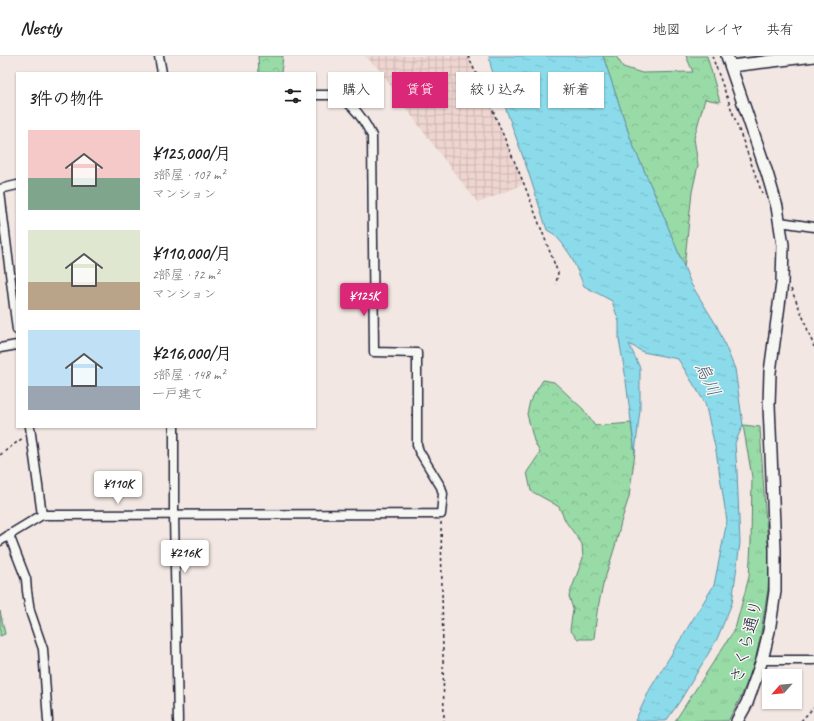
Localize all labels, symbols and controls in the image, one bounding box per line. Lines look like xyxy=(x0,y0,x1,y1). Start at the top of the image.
text: Nestly xyxy=(20,16,61,40)
text: 地図 xyxy=(653,21,681,38)
text: レイヤ xyxy=(703,21,744,38)
text: 共有 xyxy=(766,21,794,38)
chip: 購入 xyxy=(328,72,384,108)
chip: 賃貸 xyxy=(392,72,448,108)
chip: 絞り込み xyxy=(456,72,540,108)
chip: 新着 xyxy=(548,72,604,108)
icon: filters xyxy=(282,85,304,107)
text: 3件の物件 xyxy=(28,88,104,109)
text: ¥125,000/月 xyxy=(152,143,231,164)
icon: home xyxy=(60,146,108,194)
text: 3部屋 · 107 m² xyxy=(152,167,225,183)
text: マンション xyxy=(152,186,216,202)
text: ¥110,000/月 xyxy=(152,243,232,264)
icon: home xyxy=(60,246,108,294)
text: 2部屋 · 72 m² xyxy=(152,267,219,283)
pin: ¥125K xyxy=(336,283,392,317)
text: マンション xyxy=(152,286,216,302)
text: ¥125K xyxy=(349,288,379,304)
text: ¥216,000/月 xyxy=(152,343,232,364)
icon: home xyxy=(60,346,108,394)
water label: 烏川 xyxy=(690,358,726,400)
text: 5部屋 · 148 m² xyxy=(152,367,225,383)
text: 一戸建て xyxy=(152,386,204,402)
pin: ¥110K xyxy=(90,471,146,505)
text: ¥110K xyxy=(103,476,133,492)
pin: ¥216K xyxy=(157,540,213,574)
text: ¥216K xyxy=(170,545,200,561)
street label: さくら通り xyxy=(726,597,767,685)
north arrow xyxy=(762,669,802,709)
map controls xyxy=(762,669,802,709)

